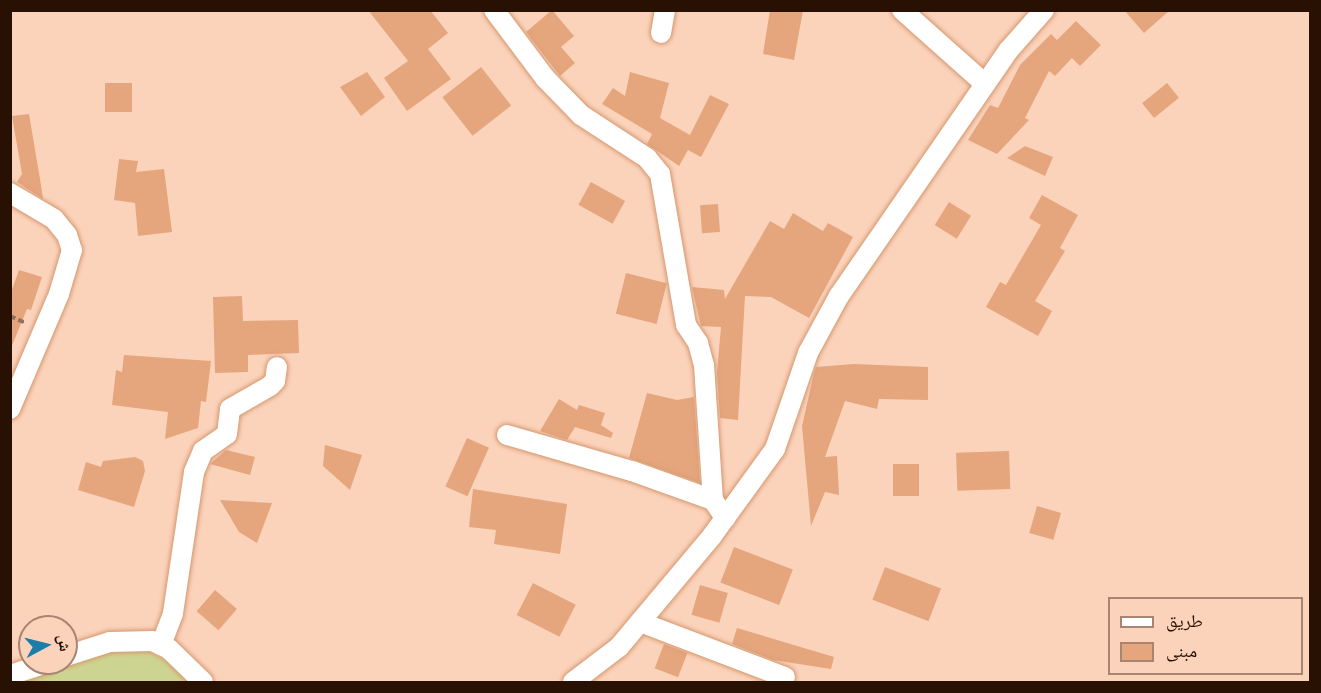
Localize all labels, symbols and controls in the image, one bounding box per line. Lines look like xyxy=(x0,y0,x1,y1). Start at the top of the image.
legend xyxy=(1108,597,1303,675)
text: طريق xyxy=(1166,608,1203,633)
north arrow xyxy=(18,615,78,675)
text: ش xyxy=(52,633,77,653)
text: مبنى xyxy=(1166,638,1197,663)

